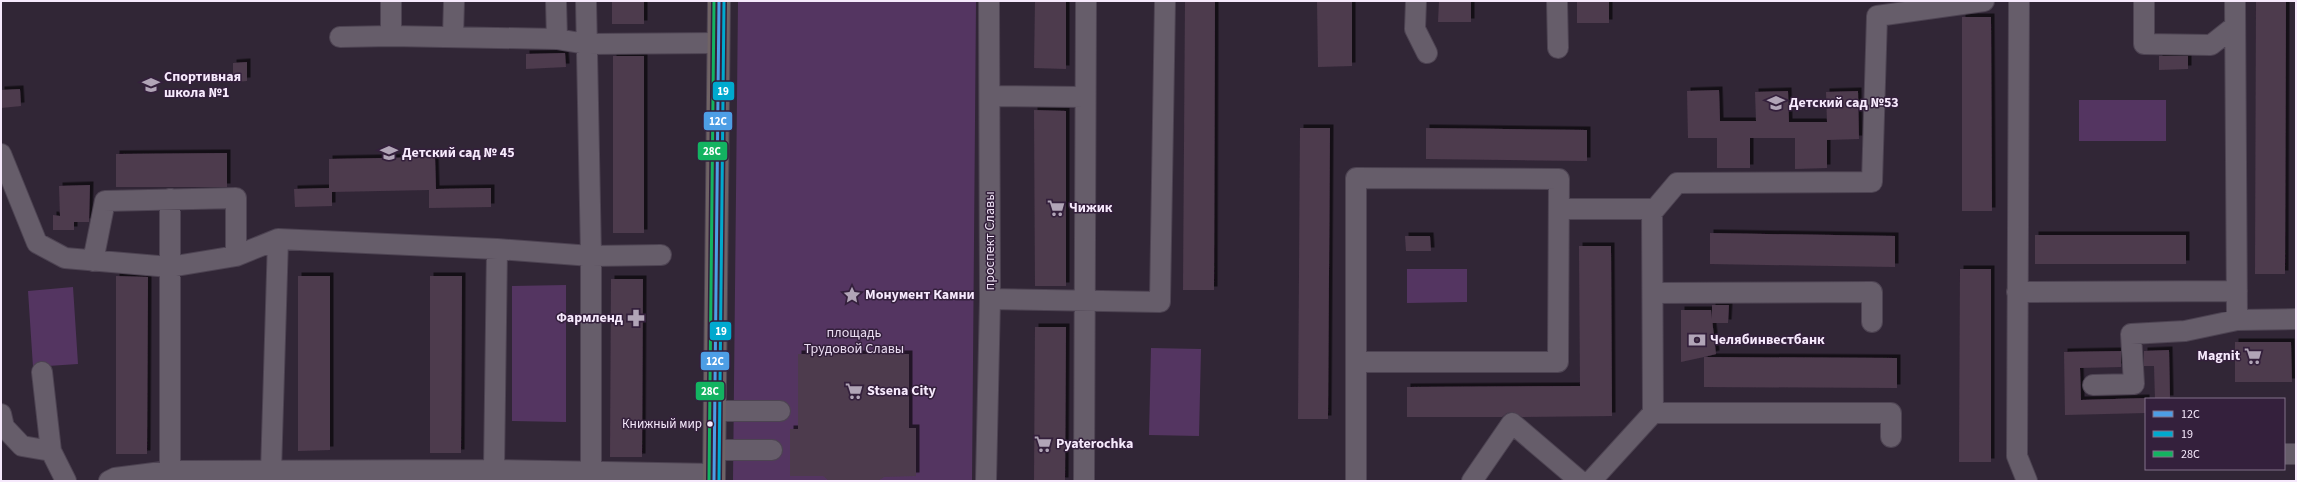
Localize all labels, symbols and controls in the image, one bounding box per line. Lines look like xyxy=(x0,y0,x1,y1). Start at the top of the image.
place label: Спортивная школа №1 xyxy=(164,67,241,103)
school or university icon: Спортивная школа №1 xyxy=(141,75,161,95)
line badge: 19 xyxy=(712,81,735,101)
text: 19 xyxy=(717,84,729,99)
school or university icon: Детский сад №53 xyxy=(1766,93,1786,113)
place label: Детский сад №53 xyxy=(1789,93,1899,113)
line badge: 12С xyxy=(703,111,733,131)
text: 12С xyxy=(709,114,728,129)
line badge: 28С xyxy=(697,141,728,161)
school or university icon: Детский сад № 45 xyxy=(379,143,399,163)
place label: Детский сад № 45 xyxy=(402,143,515,163)
text: 28С xyxy=(703,144,722,159)
street label: проспект Славы xyxy=(980,191,1000,291)
supermarket icon: Чижик xyxy=(1046,198,1066,218)
place label: Чижик xyxy=(1069,198,1113,218)
place icon: Монумент Камни xyxy=(842,285,862,305)
place label: Монумент Камни xyxy=(865,285,975,305)
place label: Фармленд xyxy=(556,308,624,328)
pharmacy icon: Фармленд xyxy=(626,308,646,328)
line badge: 19 xyxy=(709,321,732,341)
park label: площадь Трудовой Славы xyxy=(804,323,904,359)
text: 19 xyxy=(715,324,727,339)
bank icon: Челябинвестбанк xyxy=(1687,330,1707,350)
place label: Челябинвестбанк xyxy=(1710,330,1825,350)
place label: Magnit xyxy=(2197,346,2241,366)
supermarket icon: Magnit xyxy=(2243,346,2263,366)
line badge: 12С xyxy=(700,351,730,371)
text: 12С xyxy=(706,354,725,369)
line badge: 28С xyxy=(695,381,725,401)
supermarket icon: Stsena City xyxy=(844,381,864,401)
place label: Stsena City xyxy=(867,381,937,401)
text: 28С xyxy=(701,384,720,399)
legend xyxy=(2145,398,2285,470)
text: 12С xyxy=(2181,406,2200,423)
place label: Книжный мир xyxy=(622,415,702,433)
marker: Книжный мир xyxy=(705,419,715,429)
text: 19 xyxy=(2181,426,2193,443)
supermarket icon: Pyaterochka xyxy=(1033,434,1053,454)
place label: Pyaterochka xyxy=(1056,434,1134,454)
text: 28С xyxy=(2181,446,2200,463)

